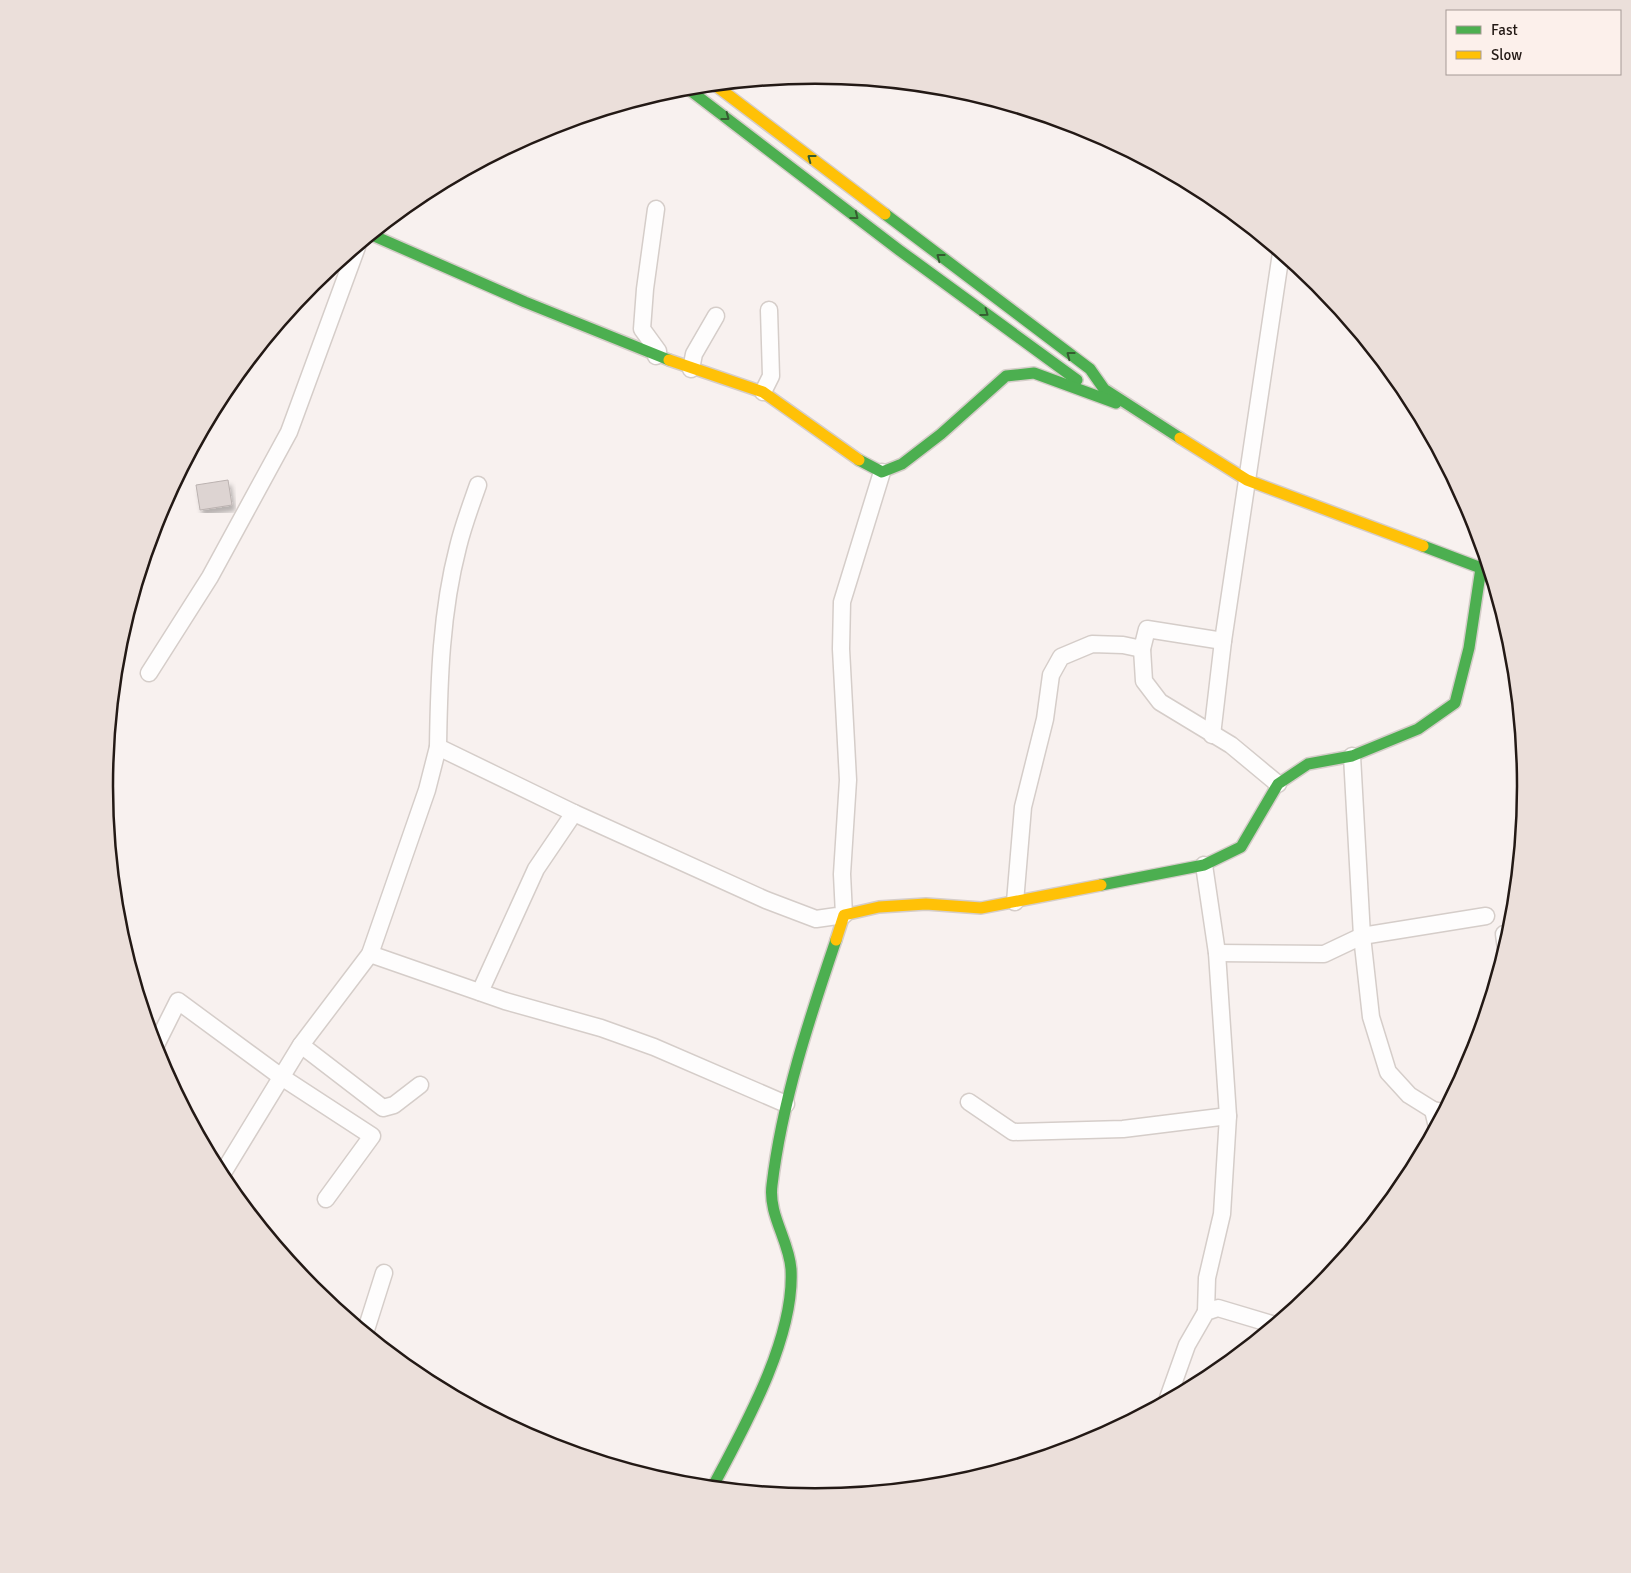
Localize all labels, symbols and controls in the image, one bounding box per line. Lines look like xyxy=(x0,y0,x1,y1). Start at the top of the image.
legend xyxy=(1446,10,1621,75)
text: Fast xyxy=(1491,21,1518,39)
text: Slow xyxy=(1491,46,1522,64)
one-way arrow xyxy=(720,112,729,120)
one-way arrow xyxy=(808,156,817,164)
one-way arrow xyxy=(849,210,858,218)
one-way arrow xyxy=(936,254,946,263)
one-way arrow xyxy=(979,307,989,316)
one-way arrow xyxy=(1067,352,1076,360)

